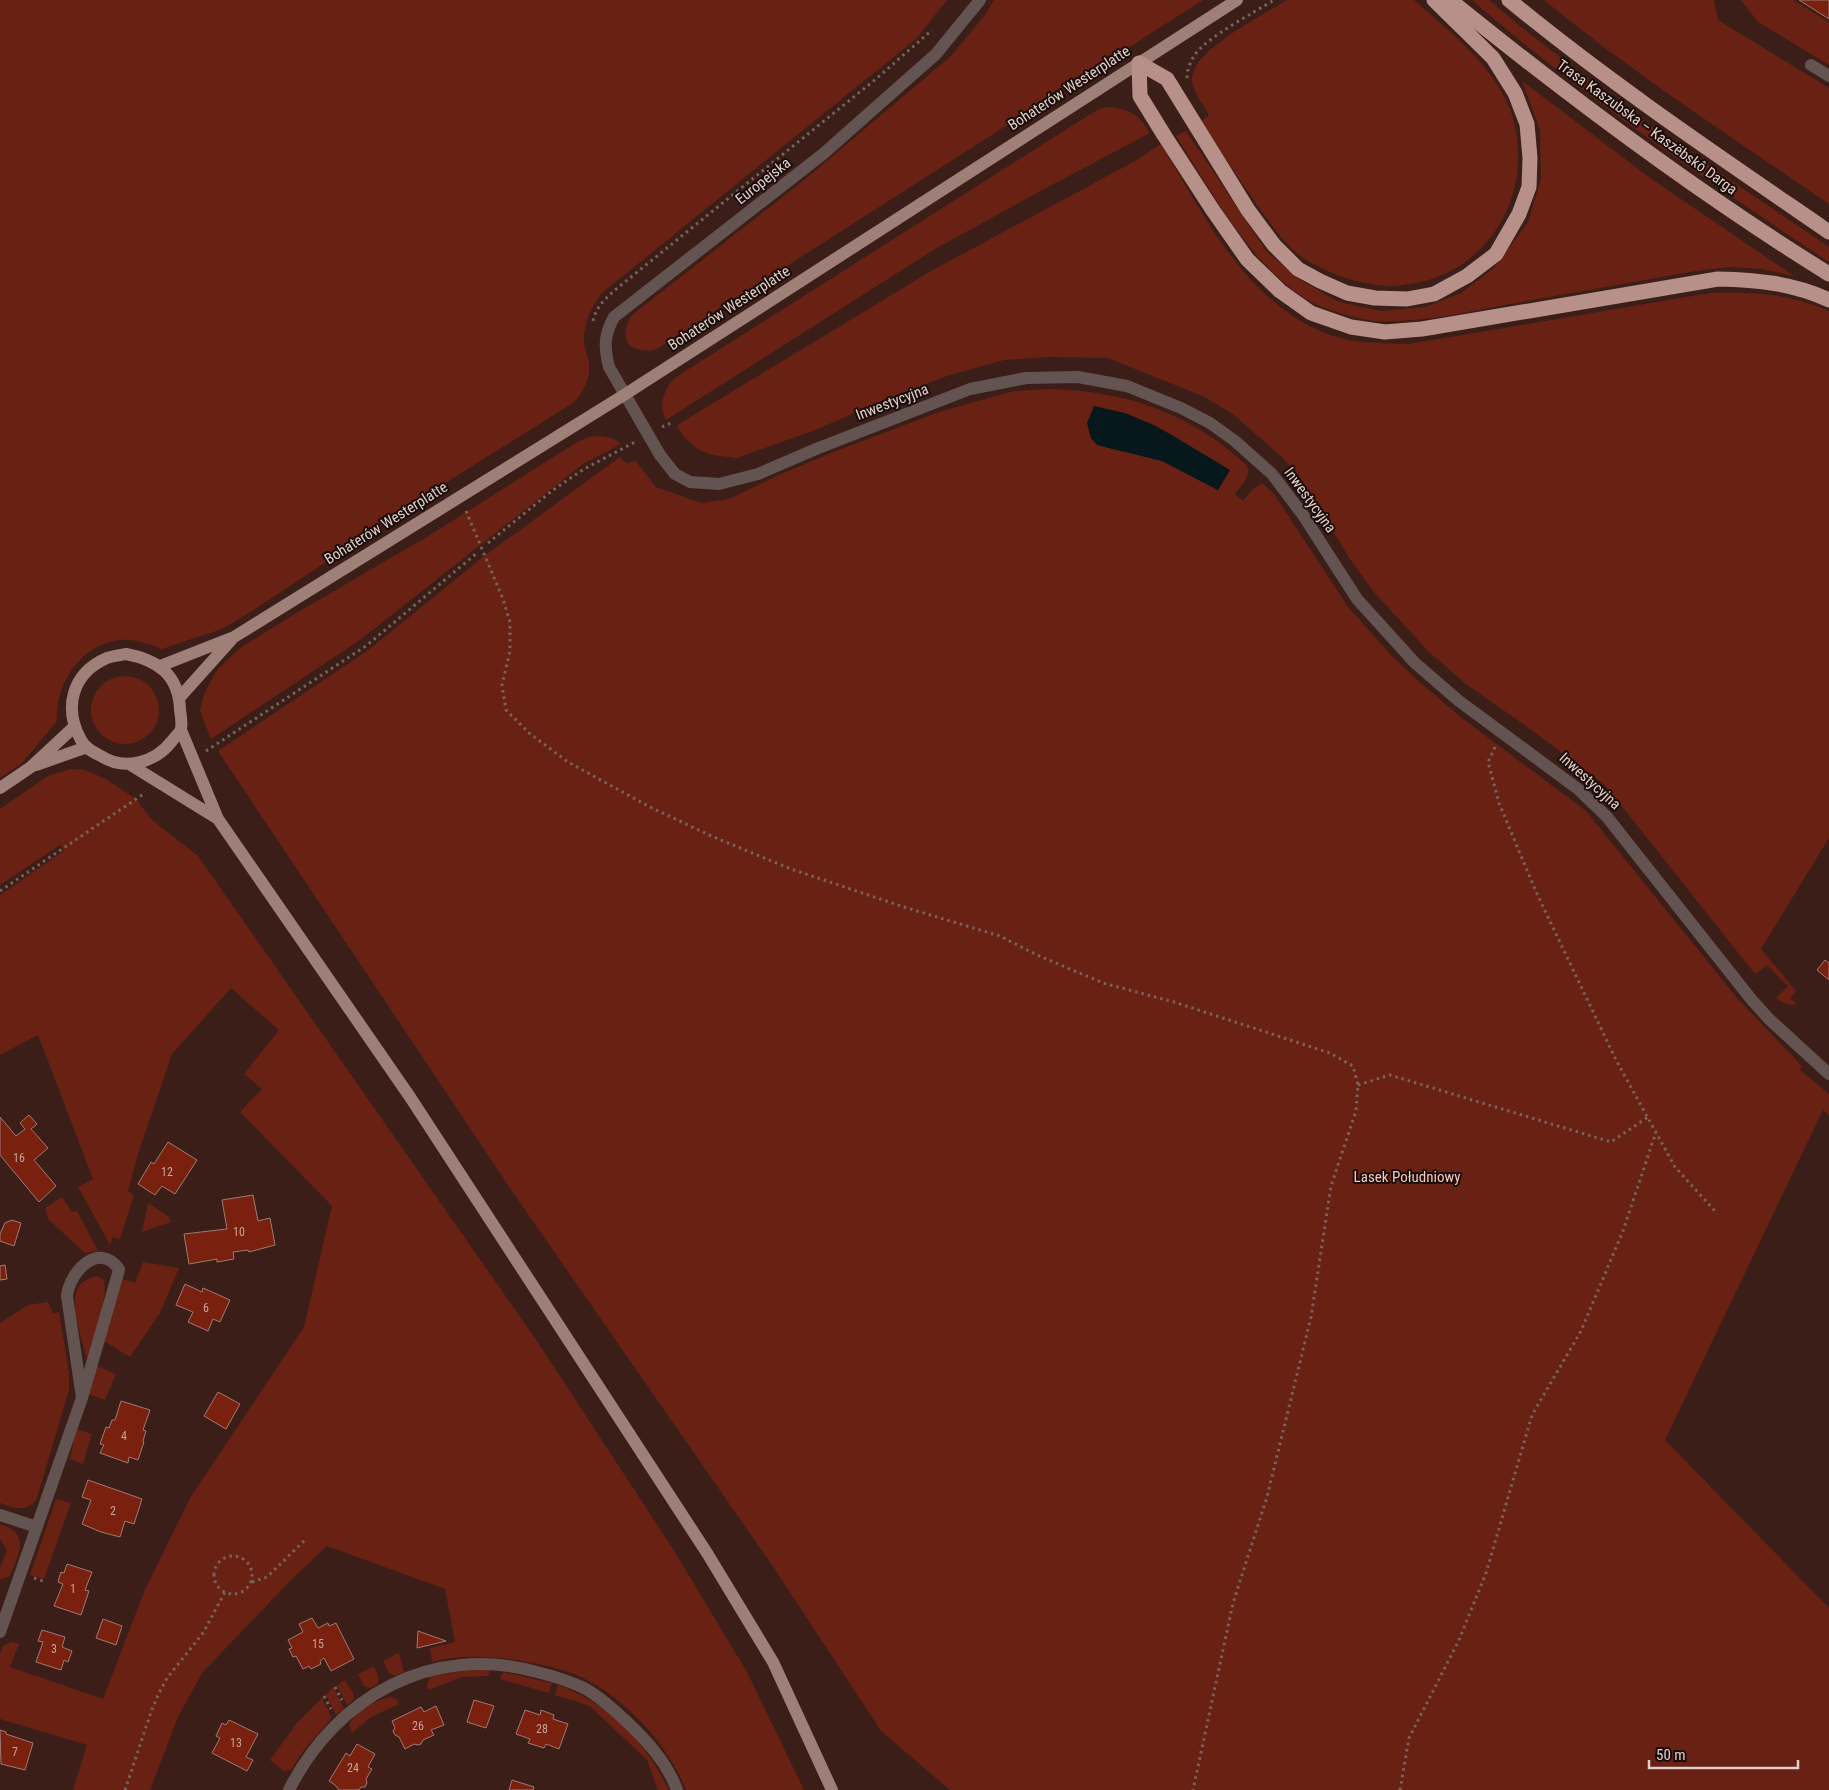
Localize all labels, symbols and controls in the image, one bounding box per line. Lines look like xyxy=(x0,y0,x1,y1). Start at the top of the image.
street label: Bohaterów Westerplatte xyxy=(1005,42,1133,134)
street label: Trasa Kaszubska – Kaszëbskô Darga xyxy=(1553,56,1741,198)
street label: Europejska xyxy=(732,154,794,208)
street label: Bohaterów Westerplatte xyxy=(665,262,793,354)
street label: Inwestycyjna xyxy=(853,380,931,424)
street label: Inwestycyjna xyxy=(1280,464,1340,536)
street label: Bohaterów Westerplatte xyxy=(321,478,451,568)
street label: Inwestycyjna xyxy=(1556,749,1624,813)
house number: 16 xyxy=(13,1151,25,1165)
house number: 12 xyxy=(161,1165,173,1179)
park label: Lasek Południowy xyxy=(1354,1168,1460,1186)
house number: 10 xyxy=(233,1225,245,1239)
house number: 6 xyxy=(203,1301,209,1315)
house number: 4 xyxy=(121,1429,127,1443)
house number: 2 xyxy=(110,1504,116,1518)
house number: 1 xyxy=(70,1582,76,1596)
house number: 15 xyxy=(312,1637,324,1651)
house number: 3 xyxy=(51,1642,57,1656)
house number: 26 xyxy=(412,1719,424,1733)
house number: 28 xyxy=(536,1722,548,1736)
house number: 13 xyxy=(230,1736,242,1750)
scale bar xyxy=(1649,1738,1798,1770)
house number: 7 xyxy=(12,1745,18,1759)
text: 50 m xyxy=(1656,1746,1686,1764)
house number: 24 xyxy=(347,1761,359,1775)

